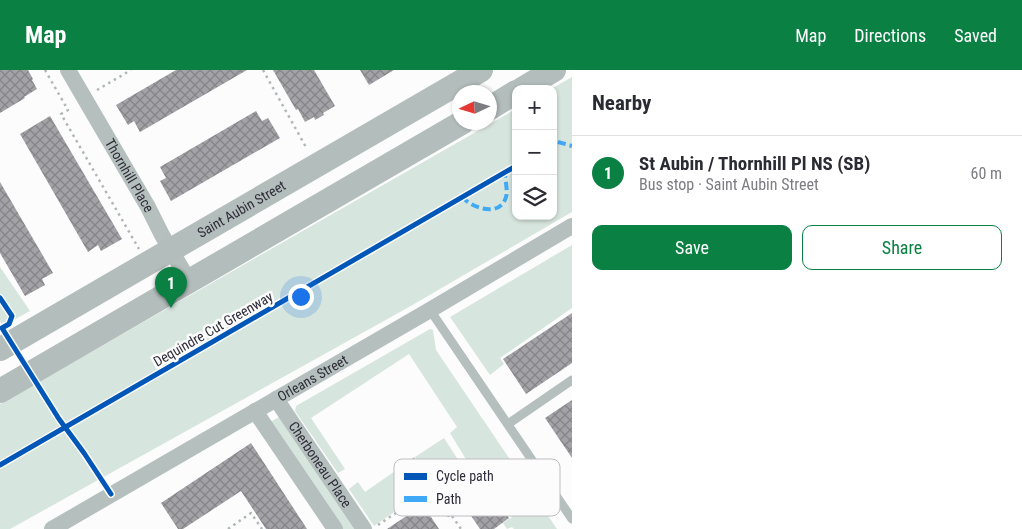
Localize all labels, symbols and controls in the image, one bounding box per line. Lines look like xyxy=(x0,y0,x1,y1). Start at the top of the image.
text: Map xyxy=(25,21,66,49)
text: Map xyxy=(795,25,826,46)
text: Directions xyxy=(854,25,926,46)
text: Saved xyxy=(954,25,997,46)
north arrow xyxy=(452,85,497,130)
map controls xyxy=(512,85,557,220)
button: + xyxy=(512,85,557,130)
text: Nearby xyxy=(592,91,651,115)
button: − xyxy=(512,130,557,175)
street label: Thornhill Place xyxy=(102,136,157,215)
text: St Aubin / Thornhill Pl NS (SB) xyxy=(639,152,870,175)
text: 1 xyxy=(604,164,612,183)
text: 60 m xyxy=(970,164,1002,183)
button: layers xyxy=(512,175,557,220)
text: Bus stop · Saint Aubin Street xyxy=(639,175,819,194)
street label: Saint Aubin Street xyxy=(194,177,288,241)
button: Save xyxy=(592,225,792,270)
button: Share xyxy=(802,225,1002,270)
pin: 1 xyxy=(155,267,187,308)
your location xyxy=(288,284,314,310)
street label: Dequindre Cut Greenway xyxy=(151,288,276,370)
street label: Orleans Street xyxy=(275,352,350,405)
street label: Cherboneau Place xyxy=(286,418,355,511)
legend xyxy=(394,459,560,516)
text: Cycle path xyxy=(436,468,494,484)
text: Path xyxy=(436,491,461,507)

